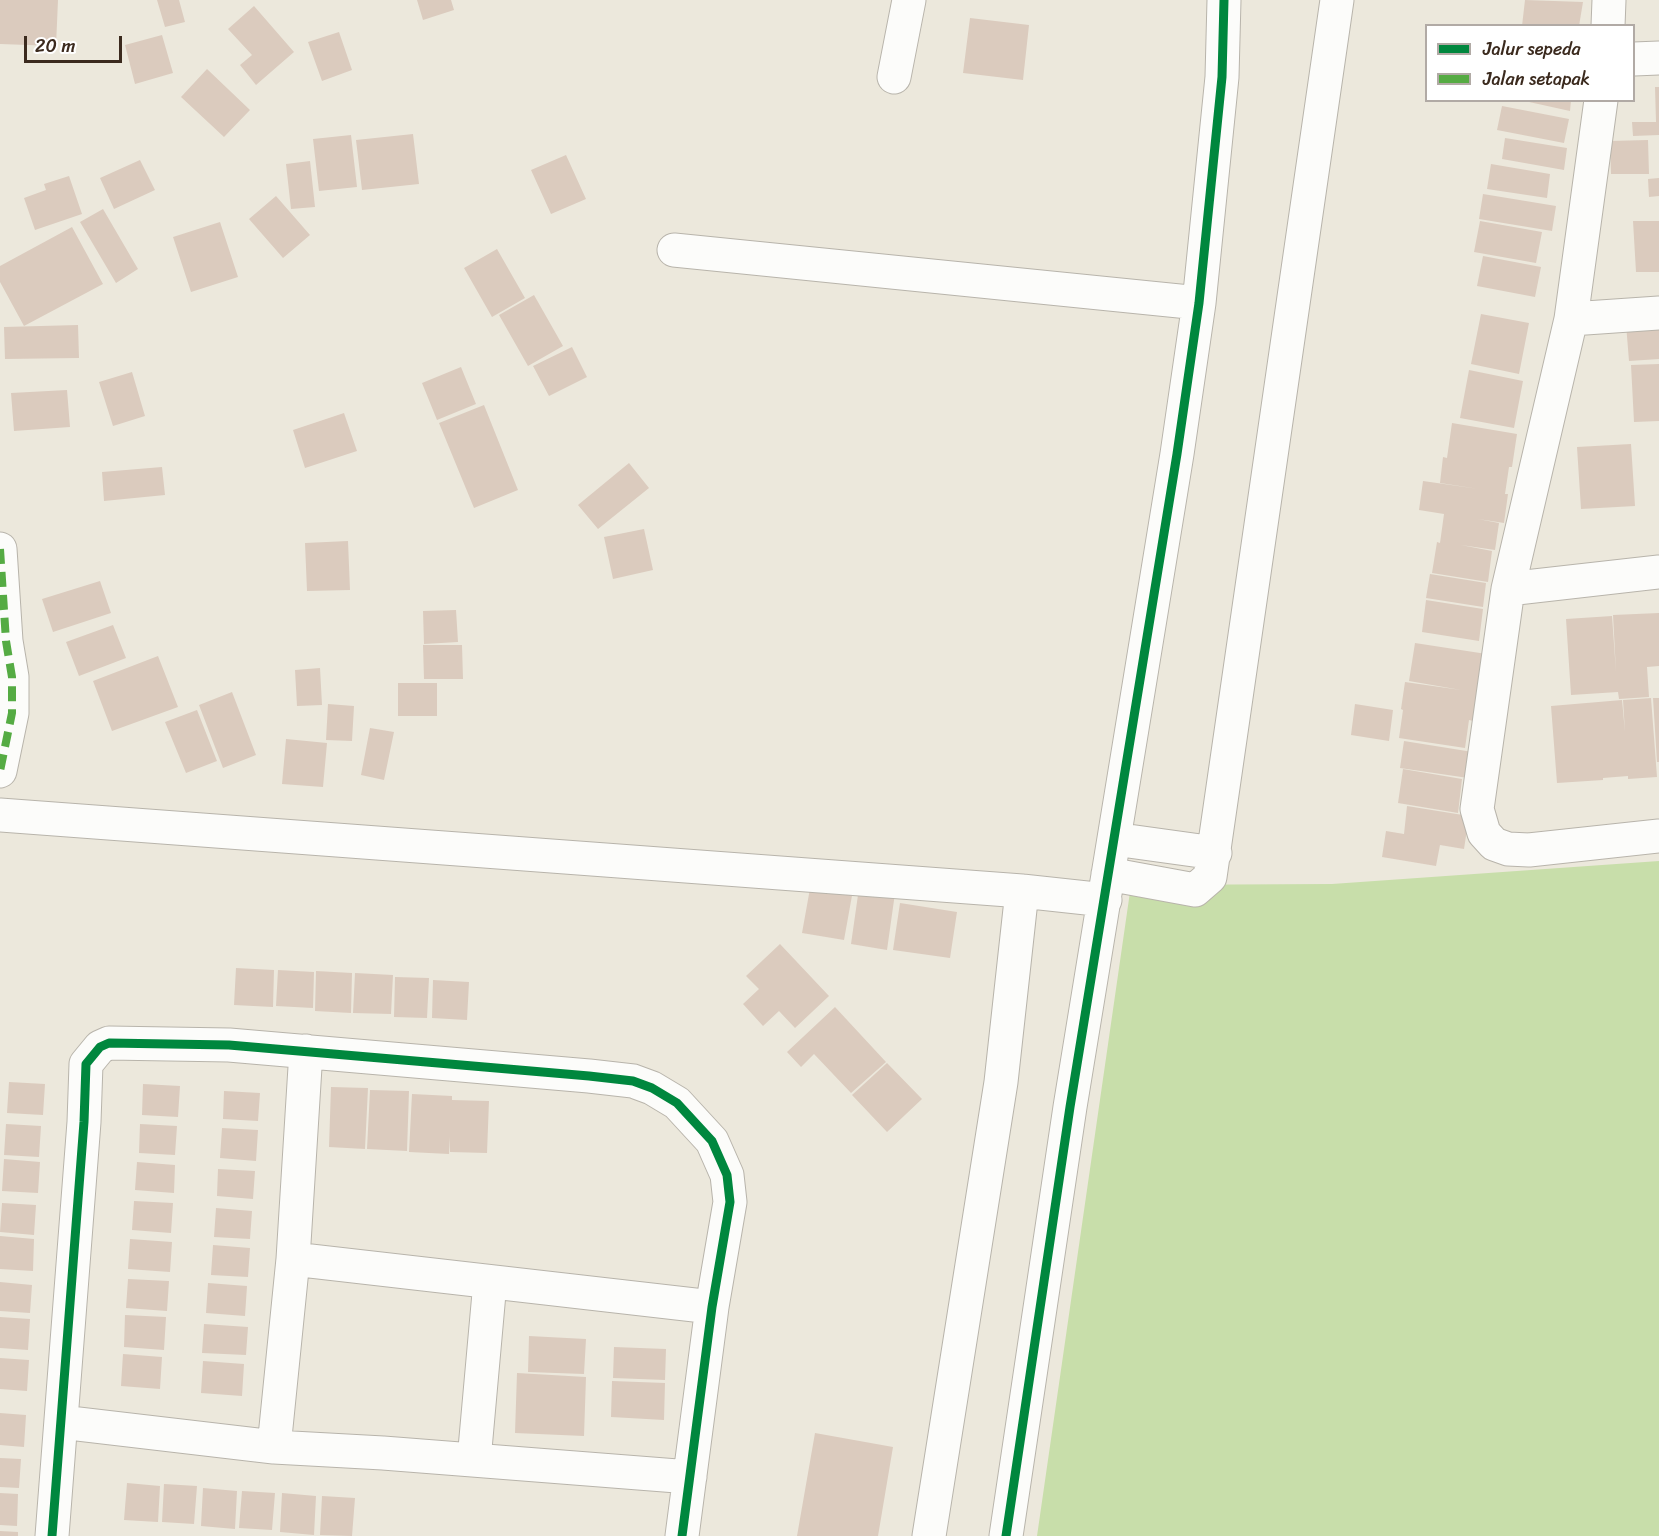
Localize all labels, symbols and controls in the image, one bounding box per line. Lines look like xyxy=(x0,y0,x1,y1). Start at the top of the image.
scale bar xyxy=(27,24,124,62)
legend xyxy=(1425,24,1635,102)
text: 20 m xyxy=(35,30,75,62)
text: Jalur sepeda xyxy=(1483,33,1581,65)
text: Jalan setapak xyxy=(1483,63,1590,95)

